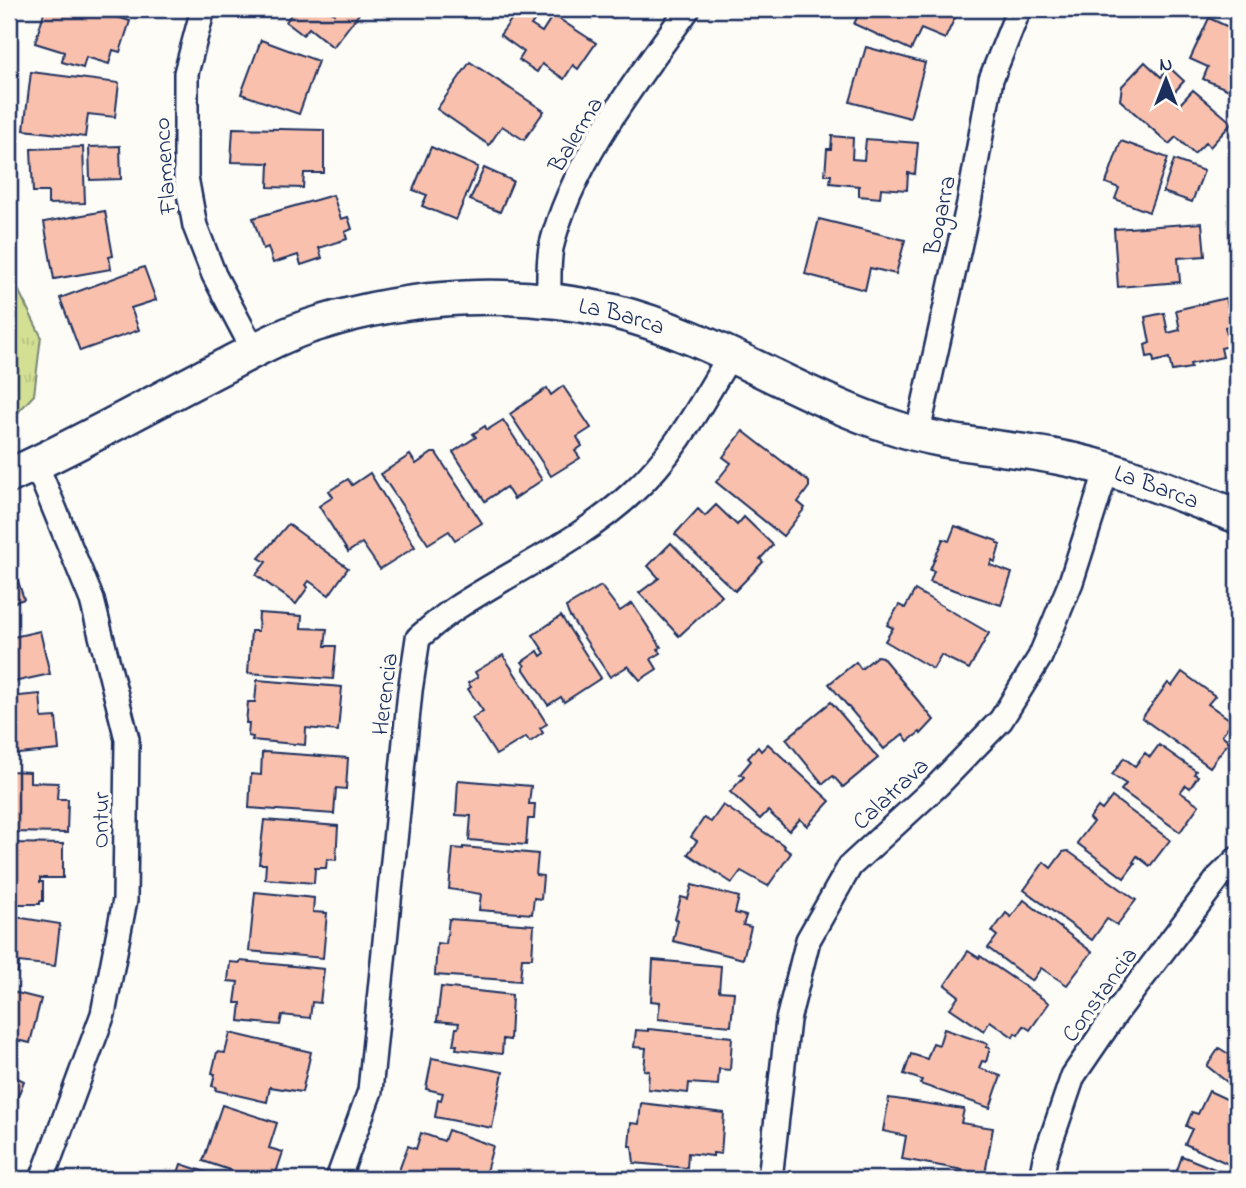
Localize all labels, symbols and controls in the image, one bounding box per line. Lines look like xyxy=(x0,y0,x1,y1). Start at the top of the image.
north arrow xyxy=(1130,46,1200,116)
text: N xyxy=(1160,52,1173,79)
street label: Balerma xyxy=(540,91,613,181)
street label: Flamenco xyxy=(146,116,187,216)
street label: Bogarra xyxy=(916,173,967,259)
street label: La Barca xyxy=(576,290,669,346)
street label: La Barca xyxy=(1109,457,1204,520)
street label: Herencia xyxy=(364,651,409,737)
street label: Calatrava xyxy=(845,750,938,840)
street label: Ontur xyxy=(85,791,121,849)
street label: Constancia xyxy=(1054,940,1148,1050)

